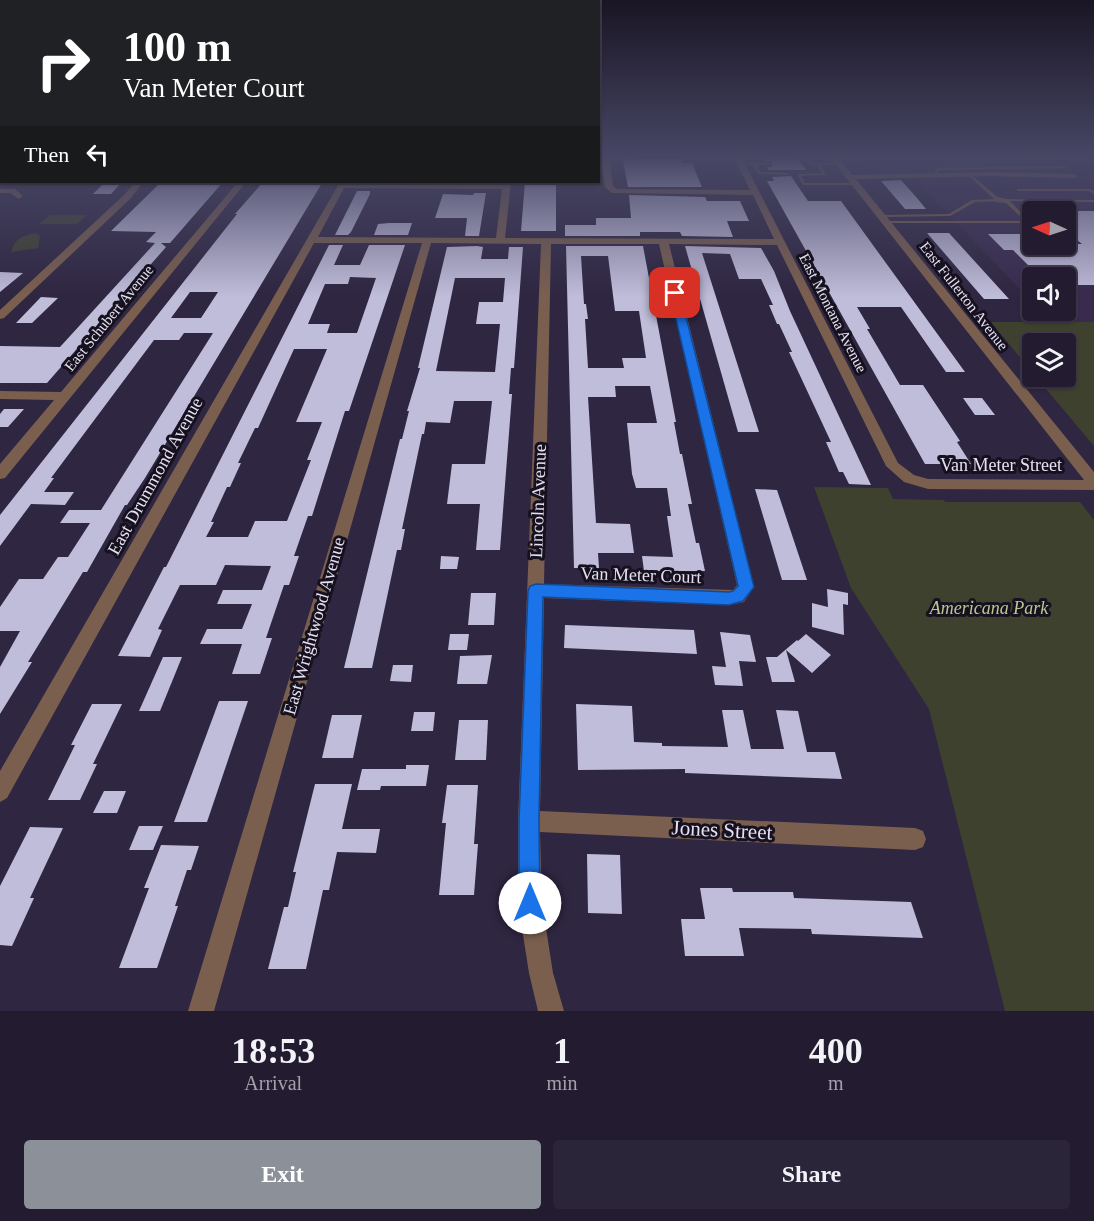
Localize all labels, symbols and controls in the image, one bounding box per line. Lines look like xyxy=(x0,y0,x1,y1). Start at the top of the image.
icon: right xyxy=(24,24,102,102)
text: 100 m xyxy=(123,24,232,70)
text: Van Meter Court xyxy=(123,73,304,103)
icon: left xyxy=(81,138,114,171)
text: Then xyxy=(24,142,69,167)
north arrow xyxy=(1022,201,1076,255)
map controls xyxy=(1022,201,1076,387)
street label: East Fullerton Avenue xyxy=(917,239,1011,354)
street label: East Montana Avenue xyxy=(796,251,870,375)
street label: East Schubert Avenue xyxy=(61,262,157,374)
pin xyxy=(649,267,700,318)
button: sound xyxy=(1022,267,1076,321)
icon: arrive xyxy=(658,276,691,309)
button: layers xyxy=(1022,333,1076,387)
street label: East Drummond Avenue xyxy=(103,394,207,558)
street label: Lincoln Avenue xyxy=(526,444,550,558)
street label: Van Meter Street xyxy=(940,455,1062,475)
street label: East Wrightwood Avenue xyxy=(279,535,349,717)
street label: Van Meter Court xyxy=(580,563,702,587)
park label: Americana Park xyxy=(929,598,1049,618)
street label: Jones Street xyxy=(671,815,773,845)
position arrow xyxy=(498,871,562,935)
text: 18:53 xyxy=(231,1031,315,1071)
text: 1 xyxy=(553,1031,571,1071)
text: 400 xyxy=(809,1031,863,1071)
text: Arrival xyxy=(244,1072,302,1094)
text: min xyxy=(546,1072,578,1094)
text: m xyxy=(828,1072,844,1094)
button: Exit xyxy=(24,1140,541,1209)
button: Share xyxy=(553,1140,1070,1209)

